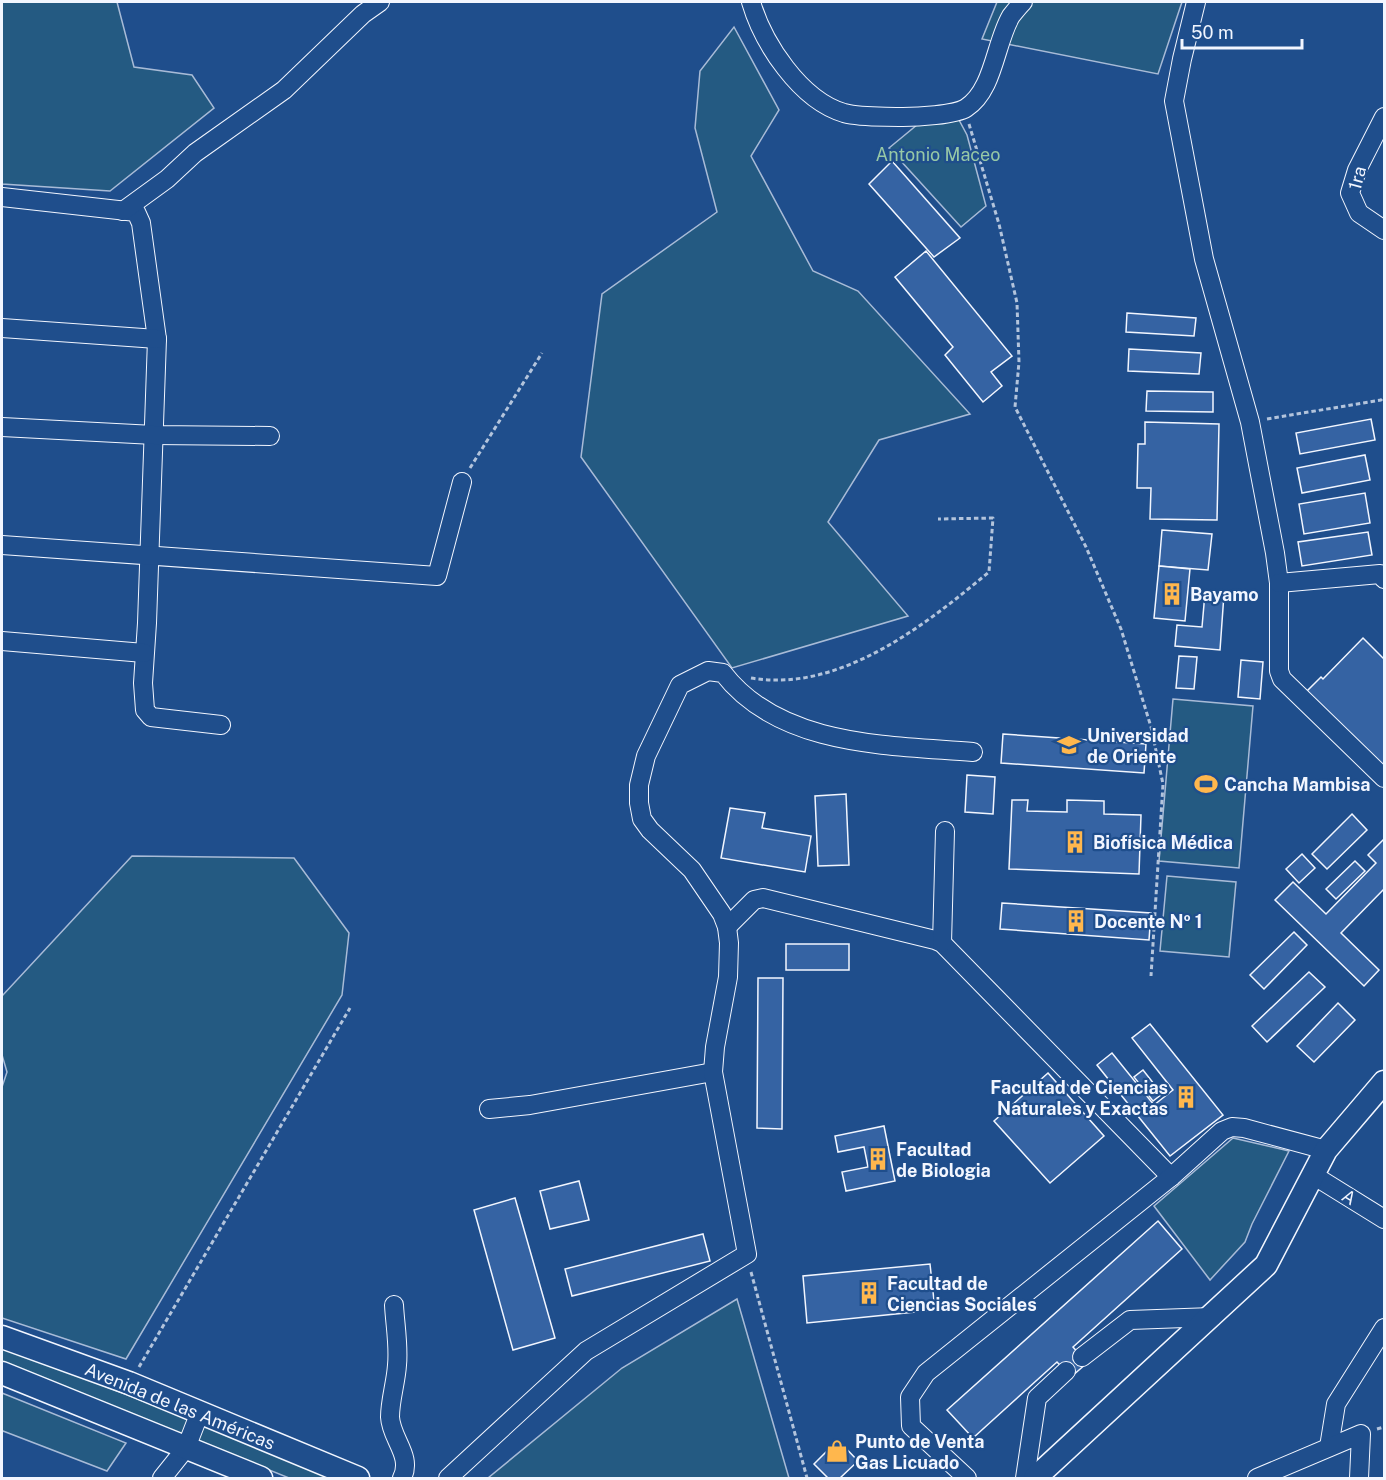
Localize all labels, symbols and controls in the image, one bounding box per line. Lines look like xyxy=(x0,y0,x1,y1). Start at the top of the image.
scale bar xyxy=(1182,12,1302,50)
text: 50 m xyxy=(1191,22,1234,43)
park label: Antonio Maceo xyxy=(876,144,1000,165)
street label: 1ra xyxy=(1344,164,1370,192)
building icon: Bayamo xyxy=(1159,581,1185,607)
place label: Bayamo xyxy=(1190,584,1259,605)
place label: Universidad de Oriente xyxy=(1087,725,1189,767)
school or university icon: Universidad de Oriente xyxy=(1056,732,1082,758)
sports icon: Cancha Mambisa xyxy=(1193,771,1219,797)
place label: Cancha Mambisa xyxy=(1224,774,1371,795)
building icon: Biofísica Médica xyxy=(1062,829,1088,855)
place label: Biofísica Médica xyxy=(1093,832,1233,853)
building icon: Docente Nº 1 xyxy=(1063,908,1089,934)
place label: Docente Nº 1 xyxy=(1094,911,1203,932)
place label: Facultad de Ciencias Naturales y Exactas xyxy=(990,1077,1168,1119)
building icon: Facultad de Ciencias Naturales y Exactas xyxy=(1173,1084,1199,1110)
place label: Facultad de Biologia xyxy=(896,1139,991,1181)
building icon: Facultad de Biologia xyxy=(865,1146,891,1172)
street label: A xyxy=(1338,1185,1360,1209)
place label: Facultad de Ciencias Sociales xyxy=(887,1273,1037,1315)
building icon: Facultad de Ciencias Sociales xyxy=(856,1280,882,1306)
street label: Avenida de las Américas xyxy=(82,1358,278,1454)
place label: Punto de Venta Gas Licuado xyxy=(855,1431,984,1473)
shop icon: Punto de Venta Gas Licuado xyxy=(824,1438,850,1464)

